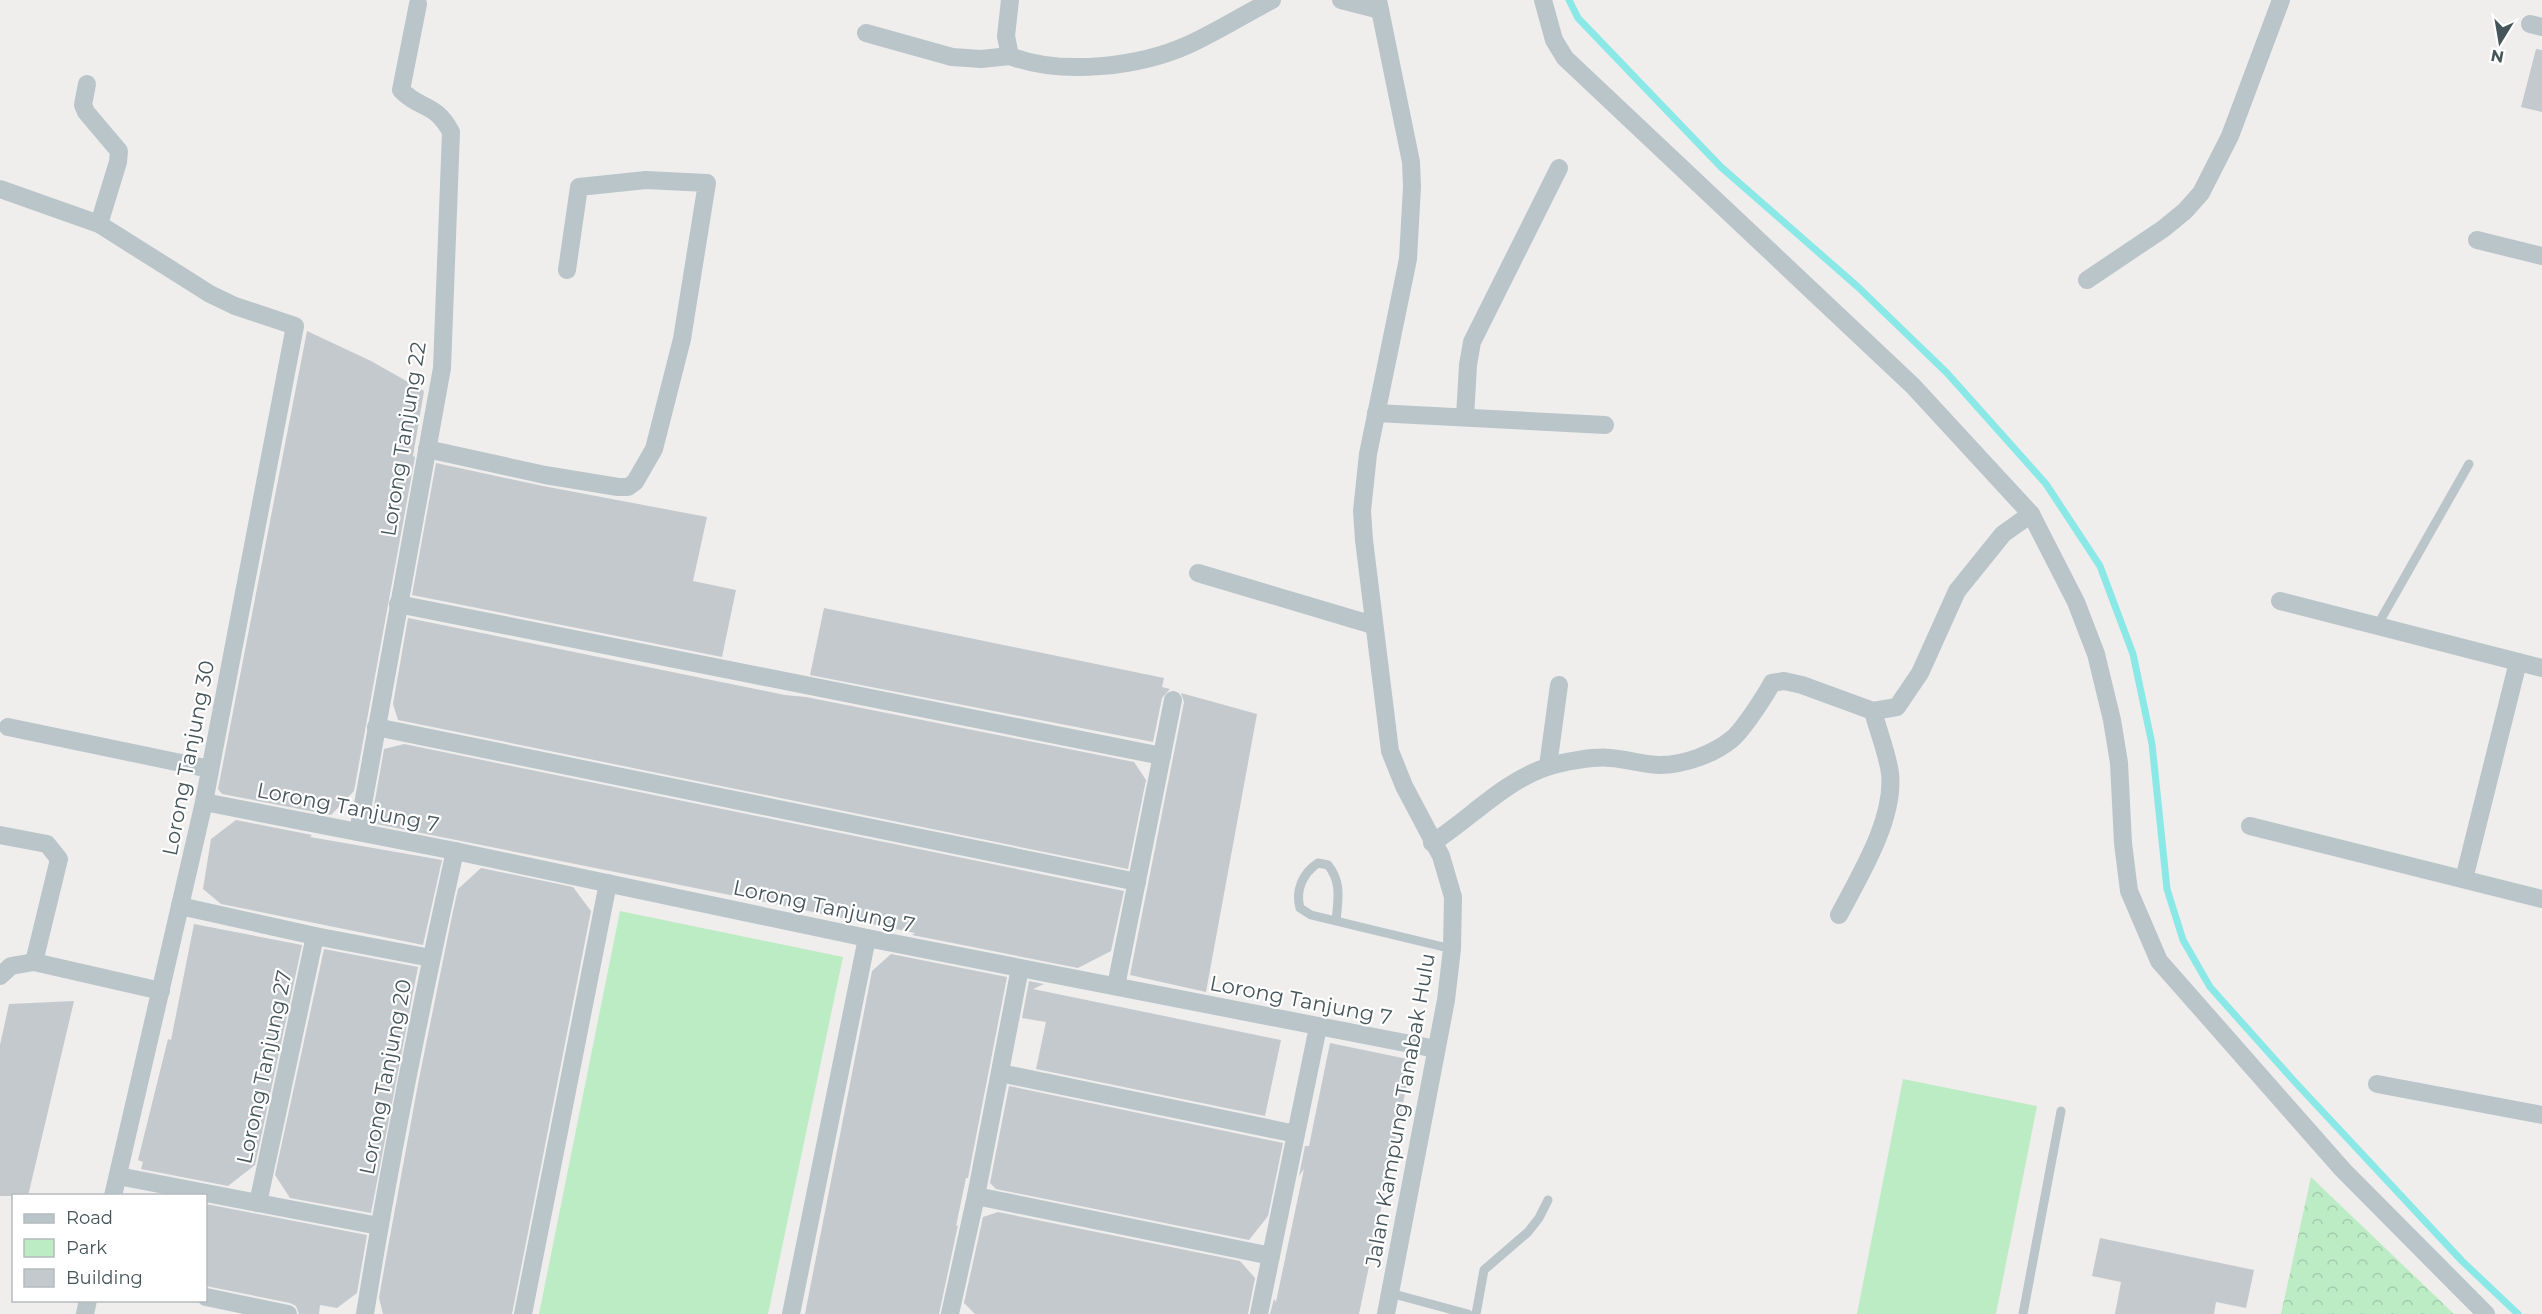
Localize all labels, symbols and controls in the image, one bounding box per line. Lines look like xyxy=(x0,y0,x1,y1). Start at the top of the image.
north arrow xyxy=(2470,12,2530,72)
text: N xyxy=(2489,46,2505,67)
street label: Lorong Tanjung 22 xyxy=(375,340,431,538)
street label: Lorong Tanjung 30 xyxy=(157,658,219,858)
street label: Lorong Tanjung 7 xyxy=(255,777,441,837)
street label: Lorong Tanjung 7 xyxy=(731,875,917,937)
street label: Jalan Kampung Tanabak Hulu xyxy=(1360,951,1440,1270)
street label: Lorong Tanjung 27 xyxy=(231,968,297,1166)
street label: Lorong Tanjung 7 xyxy=(1208,970,1394,1030)
street label: Lorong Tanjung 20 xyxy=(354,977,416,1177)
legend xyxy=(12,1194,207,1302)
text: Road xyxy=(66,1207,113,1229)
text: Park xyxy=(66,1237,107,1259)
text: Building xyxy=(66,1267,143,1289)

